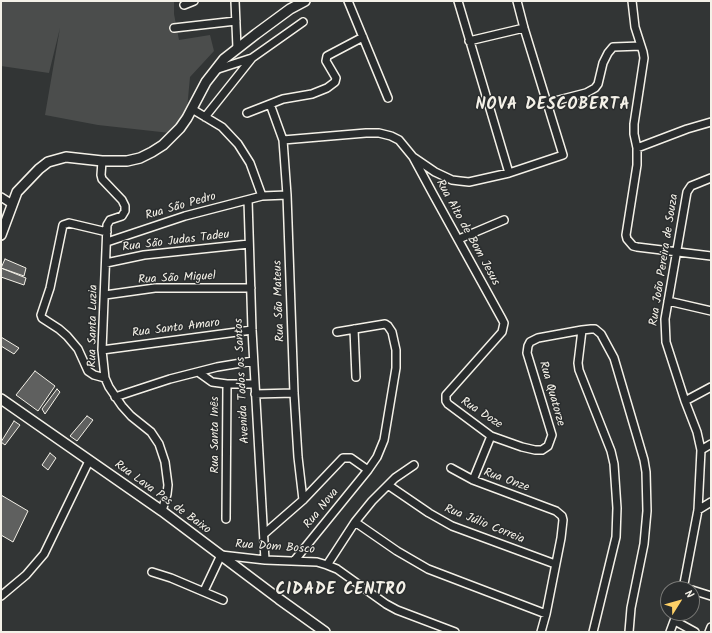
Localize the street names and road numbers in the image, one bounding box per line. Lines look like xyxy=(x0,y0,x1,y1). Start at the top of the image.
street label: Rua Alto de Bom Jesus xyxy=(432,177,502,289)
street label: Rua São Pedro xyxy=(144,190,218,224)
street label: Rua João Pereira de Souza xyxy=(647,193,683,327)
street label: Rua São Judas Tadeu xyxy=(122,228,230,256)
street label: Rua São Mateus xyxy=(271,260,289,342)
street label: Rua São Miguel xyxy=(138,270,216,288)
street label: Rua Santa Luzia xyxy=(86,284,102,368)
street label: Rua Santo Amaro xyxy=(131,316,221,342)
street label: Avenida Todos os Santos xyxy=(233,318,253,444)
street label: Rua Quatorze xyxy=(535,360,567,428)
street label: Rua Doze xyxy=(457,395,505,433)
street label: Rua Santa Inês xyxy=(209,396,223,474)
street label: Rua Lava Pes de Baixo xyxy=(111,458,213,538)
street label: Rua Onze xyxy=(481,466,531,496)
street label: Rua Nova xyxy=(301,486,343,532)
street label: Rua Júlio Correia xyxy=(442,502,526,548)
street label: Rua Dom Bosco xyxy=(235,538,315,558)

